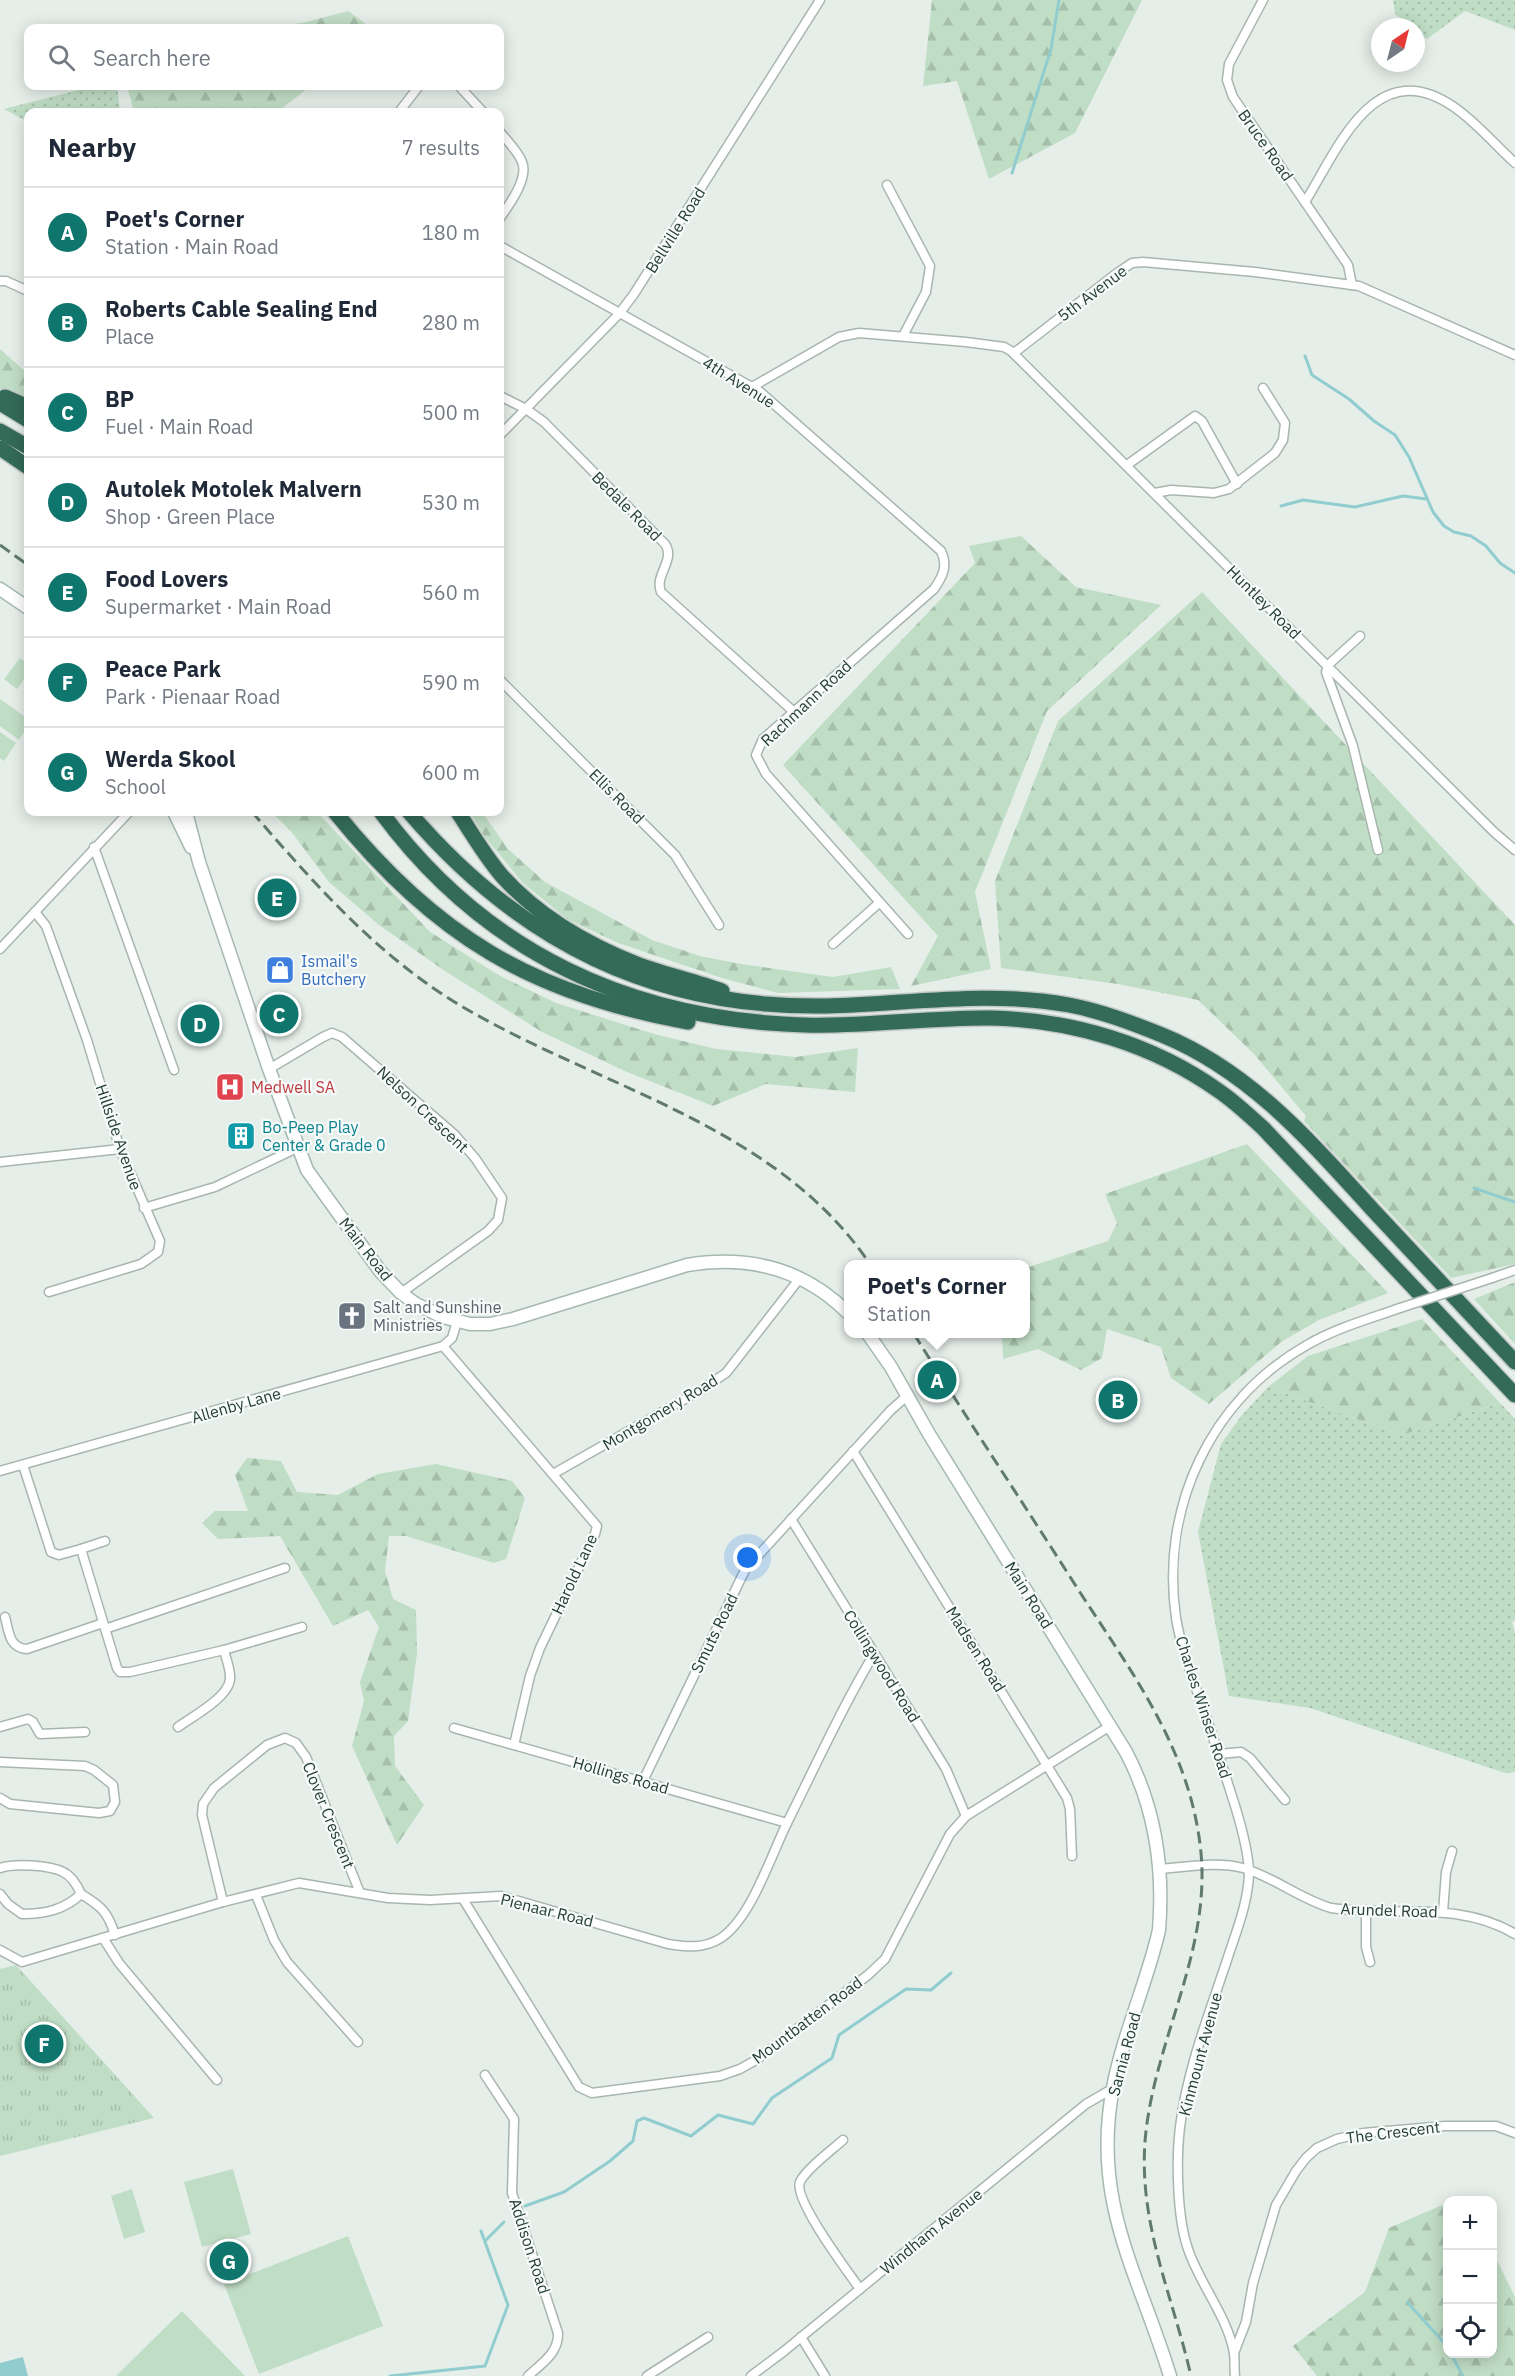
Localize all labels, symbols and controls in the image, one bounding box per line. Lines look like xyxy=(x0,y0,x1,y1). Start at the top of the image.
north arrow xyxy=(1371,18,1425,72)
search box xyxy=(24,24,504,90)
icon: search xyxy=(45,41,78,74)
text: Search here xyxy=(93,43,211,72)
street label: Bruce Road xyxy=(1234,105,1298,185)
text: Nearby xyxy=(48,130,136,164)
text: 7 results xyxy=(402,134,480,161)
street label: Bellville Road xyxy=(641,183,709,277)
text: Poet's Corner xyxy=(105,204,244,233)
text: A xyxy=(61,219,74,246)
text: 180 m xyxy=(422,219,480,246)
text: Station · Main Road xyxy=(105,233,279,260)
street label: 5th Avenue xyxy=(1053,260,1131,326)
text: Roberts Cable Sealing End xyxy=(105,294,378,323)
text: B xyxy=(61,309,74,336)
text: 280 m xyxy=(422,309,480,336)
text: Place xyxy=(105,323,154,350)
street label: 4th Avenue xyxy=(699,352,779,412)
text: BP xyxy=(105,384,134,413)
text: C xyxy=(61,399,74,426)
text: 500 m xyxy=(422,399,480,426)
text: Fuel · Main Road xyxy=(105,413,253,440)
street label: Bedale Road xyxy=(588,467,666,545)
text: Autolek Motolek Malvern xyxy=(105,474,362,503)
text: D xyxy=(61,489,74,516)
text: 530 m xyxy=(422,489,480,516)
text: Shop · Green Place xyxy=(105,503,275,530)
street label: Huntley Road xyxy=(1223,561,1305,643)
text: Food Lovers xyxy=(105,564,228,593)
text: E xyxy=(61,579,74,606)
text: 560 m xyxy=(422,579,480,606)
text: Supermarket · Main Road xyxy=(105,593,332,620)
text: Peace Park xyxy=(105,654,221,683)
street label: Rachmann Road xyxy=(756,656,856,750)
text: F xyxy=(62,669,73,696)
text: 590 m xyxy=(422,669,480,696)
text: Park · Pienaar Road xyxy=(105,683,280,710)
text: Werda Skool xyxy=(105,744,235,773)
text: G xyxy=(60,759,75,786)
text: 600 m xyxy=(422,759,480,786)
street label: Ellis Road xyxy=(585,764,649,828)
text: School xyxy=(105,773,166,800)
pin: E xyxy=(258,876,296,920)
place label: Ismail's Butchery xyxy=(301,951,366,989)
shop icon: Ismail's Butchery xyxy=(264,954,296,986)
pin: C xyxy=(260,992,298,1036)
pin: D xyxy=(180,1002,220,1046)
street label: Nelson Crescent xyxy=(373,1062,473,1156)
hospital icon: Medwell SA xyxy=(214,1071,246,1103)
place label: Medwell SA xyxy=(251,1077,335,1097)
street label: Hillside Avenue xyxy=(91,1081,147,1193)
place label: Bo-Peep Play Center & Grade 0 xyxy=(262,1117,386,1155)
building icon: Bo-Peep Play Center & Grade 0 xyxy=(225,1120,257,1152)
street label: Main Road xyxy=(335,1213,397,1285)
popup xyxy=(844,1260,1030,1338)
text: Poet's Corner xyxy=(867,1271,1007,1300)
place label: Salt and Sunshine Ministries xyxy=(373,1297,502,1335)
church icon: Salt and Sunshine Ministries xyxy=(336,1300,368,1332)
text: Station xyxy=(867,1300,931,1327)
pin: A xyxy=(918,1358,956,1402)
street label: Montgomery Road xyxy=(599,1370,721,1454)
pin: B xyxy=(1098,1378,1138,1422)
street label: Allenby Lane xyxy=(189,1383,283,1427)
street label: Harold Lane xyxy=(547,1530,601,1617)
your location xyxy=(733,1543,762,1572)
street label: Main Road xyxy=(1001,1558,1057,1632)
street label: Smuts Road xyxy=(686,1590,742,1676)
street label: Madsen Road xyxy=(942,1603,1010,1695)
street label: Collingwood Road xyxy=(839,1606,925,1726)
street label: Charles Winser Road xyxy=(1172,1633,1236,1781)
street label: Hollings Road xyxy=(571,1752,671,1798)
street label: Clover Crescent xyxy=(299,1759,359,1871)
street label: Pienaar Road xyxy=(498,1889,596,1931)
street label: Arundel Road xyxy=(1340,1898,1438,1922)
street label: Mountbatten Road xyxy=(748,1972,866,2068)
street label: Kinmount Avenue xyxy=(1174,1990,1226,2118)
street label: Sarnia Road xyxy=(1103,2010,1145,2098)
pin: F xyxy=(24,2022,63,2066)
street label: The Crescent xyxy=(1345,2116,1441,2148)
street label: Windham Avenue xyxy=(876,2184,986,2278)
street label: Addison Road xyxy=(505,2196,555,2296)
map controls xyxy=(1443,2196,1497,2358)
button: + xyxy=(1443,2196,1497,2250)
pin: G xyxy=(210,2238,248,2284)
button: − xyxy=(1443,2250,1497,2304)
button: locate xyxy=(1443,2304,1497,2358)

